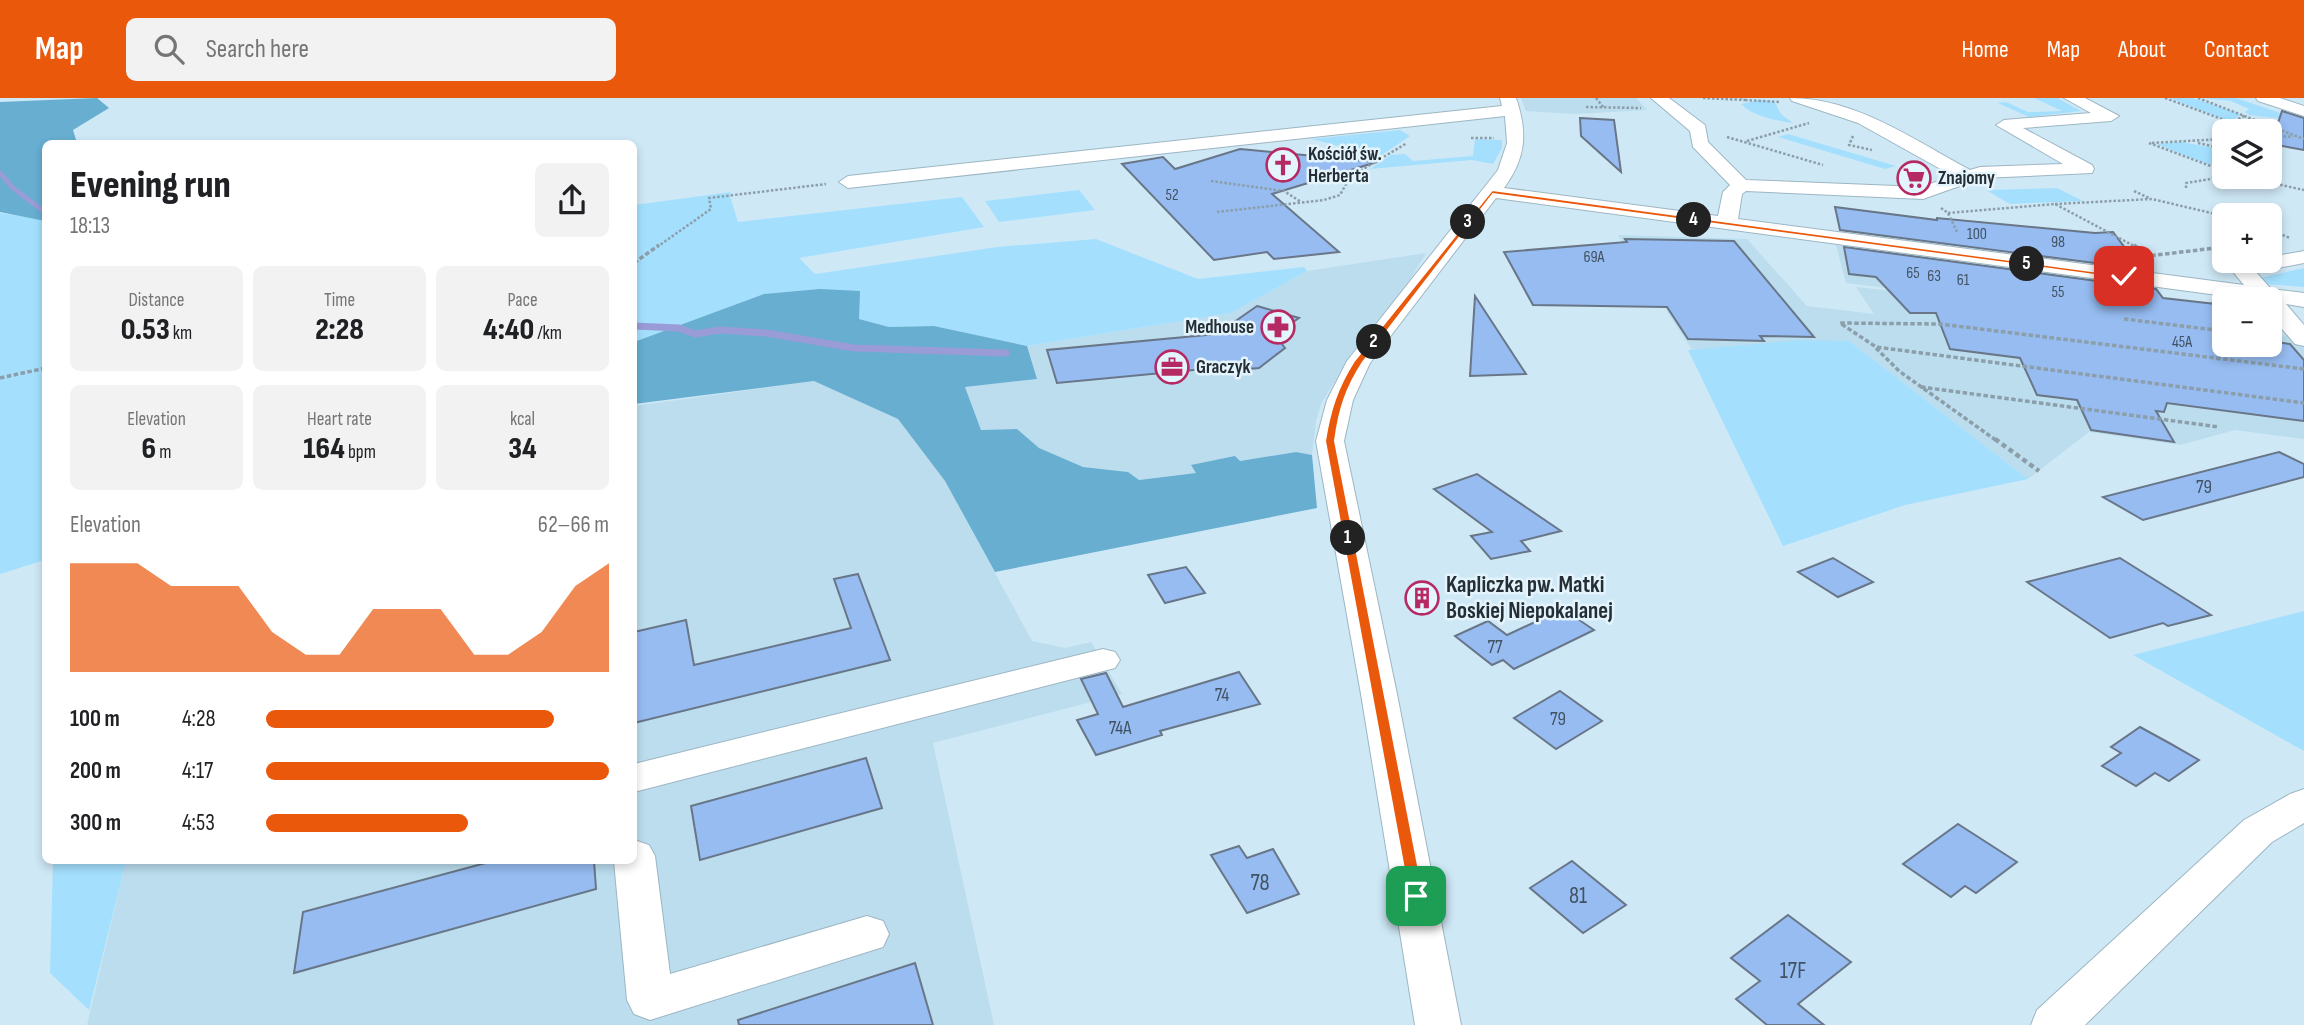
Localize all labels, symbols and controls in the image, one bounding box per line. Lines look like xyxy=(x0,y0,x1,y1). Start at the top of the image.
search box xyxy=(126,18,616,81)
text: Map xyxy=(35,29,84,69)
icon: search xyxy=(150,30,188,68)
text: Search here xyxy=(206,34,309,65)
text: Home xyxy=(1961,35,2009,64)
text: Map xyxy=(2047,35,2080,64)
text: About xyxy=(2118,35,2166,64)
text: Contact xyxy=(2204,35,2269,64)
map controls xyxy=(2212,119,2282,357)
button: layers xyxy=(2212,119,2282,189)
place label: Kościół św. Herberta xyxy=(1308,143,1382,188)
church icon: Kościół św. Herberta xyxy=(1264,146,1302,184)
supermarket icon: Znajomy xyxy=(1895,159,1933,197)
text: Evening run xyxy=(70,163,231,208)
button: share xyxy=(535,163,609,237)
place label: Znajomy xyxy=(1938,167,1995,190)
house number: 52 xyxy=(1165,186,1179,205)
pin: 4 xyxy=(1676,202,1712,238)
button: + xyxy=(2212,203,2282,273)
pin: 3 xyxy=(1450,204,1486,240)
text: 4 xyxy=(1689,208,1698,231)
text: 3 xyxy=(1463,210,1472,233)
text: 18:13 xyxy=(70,212,110,240)
house number: 100 xyxy=(1967,225,1987,244)
house number: 98 xyxy=(2051,233,2065,252)
pin: 5 xyxy=(2010,246,2044,282)
pin xyxy=(2094,246,2154,306)
house number: 69A xyxy=(1584,248,1605,267)
text: 5 xyxy=(2022,252,2031,275)
icon: check xyxy=(2105,257,2143,295)
house number: 65 xyxy=(1906,264,1920,283)
house number: 63 xyxy=(1927,267,1941,286)
house number: 61 xyxy=(1957,271,1970,290)
house number: 55 xyxy=(2052,283,2064,302)
button: − xyxy=(2212,287,2282,357)
text: Distance xyxy=(128,289,185,312)
text: Time xyxy=(324,289,355,312)
text: Pace xyxy=(507,289,538,312)
pharmacy icon: Medhouse xyxy=(1259,308,1297,346)
text: 0.53 xyxy=(121,312,170,348)
text: 2:28 xyxy=(315,312,364,348)
text: 4:40 xyxy=(483,312,534,348)
place label: Medhouse xyxy=(1185,316,1254,339)
text: km xyxy=(170,322,192,345)
text: /km xyxy=(534,322,562,345)
pin: 2 xyxy=(1356,324,1392,360)
text: 2 xyxy=(1369,330,1378,353)
house number: 45A xyxy=(2172,333,2192,352)
office icon: Graczyk xyxy=(1153,348,1191,386)
place label: Graczyk xyxy=(1196,356,1251,379)
text: Elevation xyxy=(127,408,186,431)
text: Heart rate xyxy=(307,408,372,431)
text: kcal xyxy=(510,408,535,431)
text: 6 xyxy=(142,431,156,467)
text: 164 xyxy=(303,431,345,467)
text: 34 xyxy=(508,431,537,467)
text: m xyxy=(156,441,171,464)
text: bpm xyxy=(345,441,376,464)
house number: 79 xyxy=(2196,476,2212,499)
text: Elevation xyxy=(70,511,141,539)
text: 62–66 m xyxy=(538,511,609,539)
pin: 1 xyxy=(1330,520,1366,556)
text: 1 xyxy=(1344,526,1351,549)
place label: Kapliczka pw. Matki Boskiej Niepokalanej xyxy=(1446,571,1613,625)
building icon: Kapliczka pw. Matki Boskiej Niepokalanej xyxy=(1403,579,1441,617)
house number: 77 xyxy=(1487,636,1503,659)
house number: 74 xyxy=(1215,684,1229,707)
text: 100 m xyxy=(70,705,120,733)
text: 4:28 xyxy=(182,705,216,733)
house number: 79 xyxy=(1550,708,1566,731)
house number: 74A xyxy=(1109,717,1132,740)
text: 200 m xyxy=(70,757,121,785)
text: 4:17 xyxy=(182,757,213,785)
text: 300 m xyxy=(70,809,121,837)
text: 4:53 xyxy=(182,809,215,837)
pin xyxy=(1386,866,1446,926)
house number: 78 xyxy=(1250,869,1270,897)
icon: arrive xyxy=(1397,877,1435,915)
house number: 81 xyxy=(1569,882,1587,910)
house number: 17F xyxy=(1780,957,1806,985)

